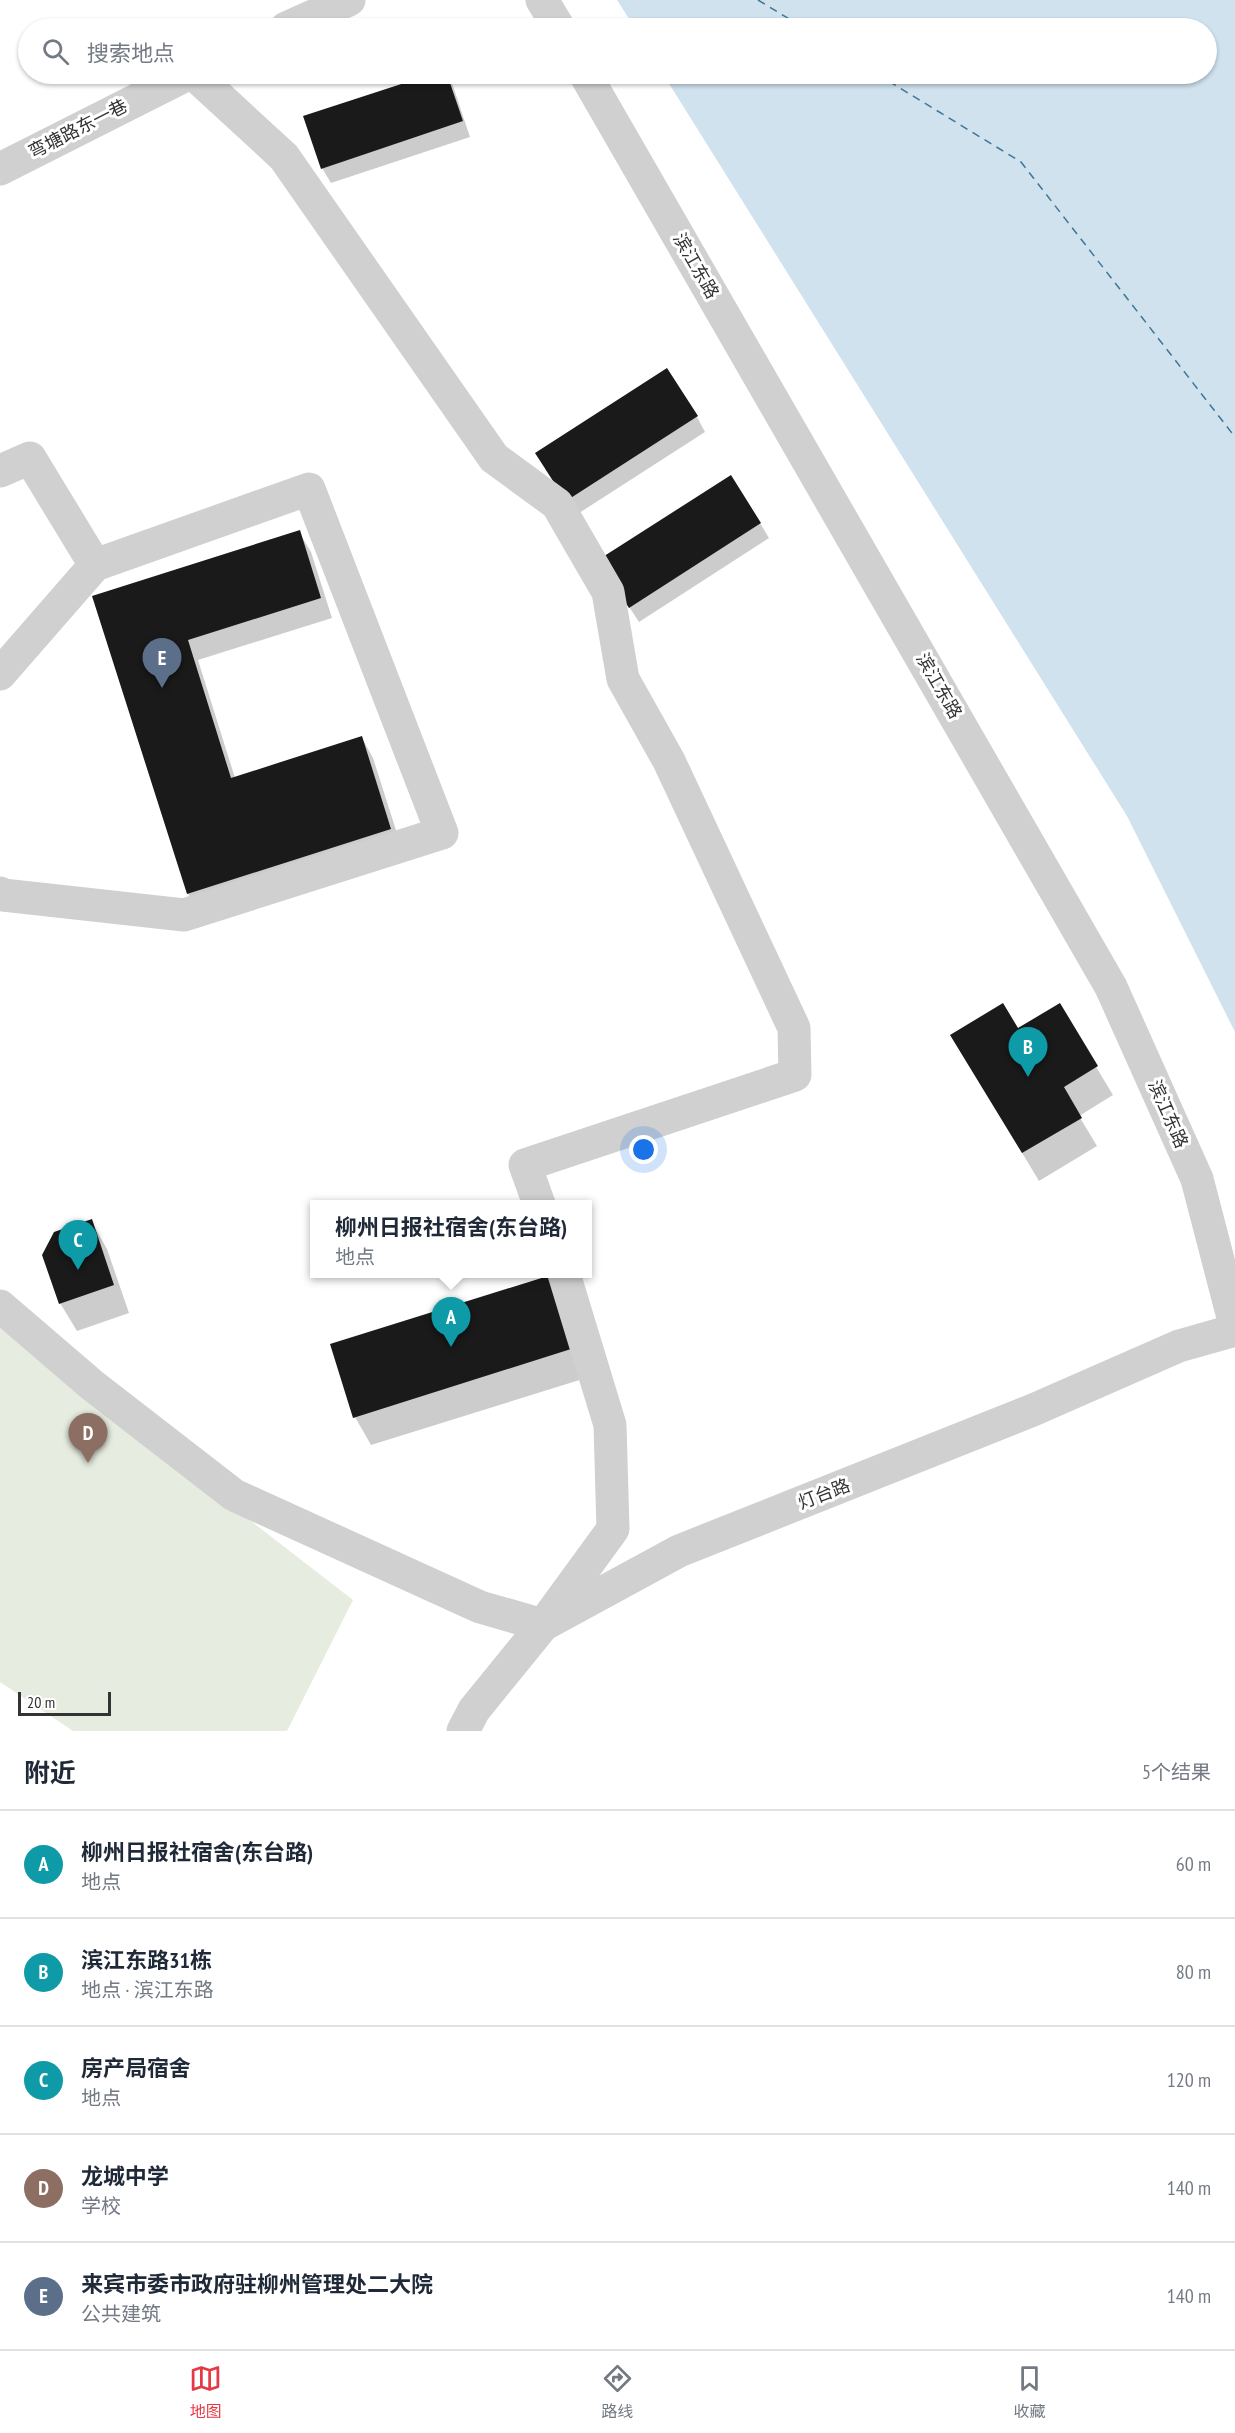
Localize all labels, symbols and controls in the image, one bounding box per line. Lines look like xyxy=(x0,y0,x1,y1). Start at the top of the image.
search box xyxy=(18,18,1217,84)
icon: search xyxy=(39,35,72,68)
text: 搜索地点 xyxy=(87,39,175,67)
street label: 弯塘路东一巷 xyxy=(24,94,131,163)
street label: 滨江东路 xyxy=(668,229,724,303)
pin: E xyxy=(142,638,182,688)
street label: 滨江东路 xyxy=(911,649,967,723)
pin: B xyxy=(1008,1028,1048,1077)
street label: 滨江东路 xyxy=(1143,1076,1194,1151)
your location xyxy=(629,1135,658,1164)
popup xyxy=(310,1200,592,1278)
text: 柳州日报社宿舍(东台路) xyxy=(335,1213,567,1241)
pin: C xyxy=(58,1220,98,1270)
text: 地点 xyxy=(335,1244,375,1270)
pin: A xyxy=(432,1298,470,1347)
pin: D xyxy=(68,1414,107,1463)
street label: 灯台路 xyxy=(794,1473,853,1514)
scale bar xyxy=(18,1689,111,1716)
text: 20 m xyxy=(27,1692,55,1712)
text: 附近 xyxy=(24,1756,76,1789)
text: 5个结果 xyxy=(1142,1759,1211,1785)
text: 柳州日报社宿舍(东台路) xyxy=(81,1838,313,1866)
text: A xyxy=(38,1851,49,1877)
text: 60 m xyxy=(1176,1851,1211,1877)
text: 地点 xyxy=(81,1869,121,1895)
text: 滨江东路31栋 xyxy=(81,1946,212,1974)
text: B xyxy=(39,1959,48,1985)
text: 80 m xyxy=(1176,1959,1211,1985)
text: 地点 · 滨江东路 xyxy=(81,1977,214,2003)
text: 房产局宿舍 xyxy=(81,2054,191,2082)
text: C xyxy=(39,2067,48,2093)
text: 120 m xyxy=(1167,2067,1211,2093)
text: 地点 xyxy=(81,2085,121,2111)
text: 龙城中学 xyxy=(81,2162,169,2190)
text: D xyxy=(38,2175,49,2201)
text: 140 m xyxy=(1167,2175,1211,2201)
text: 学校 xyxy=(81,2193,121,2219)
text: 来宾市委市政府驻柳州管理处二大院 xyxy=(81,2270,433,2298)
text: E xyxy=(39,2283,48,2309)
text: 140 m xyxy=(1167,2283,1211,2309)
text: 公共建筑 xyxy=(81,2301,161,2327)
tab: 地图 xyxy=(189,2362,222,2422)
tab: 路线 xyxy=(601,2362,634,2422)
tab: 收藏 xyxy=(1013,2362,1046,2422)

